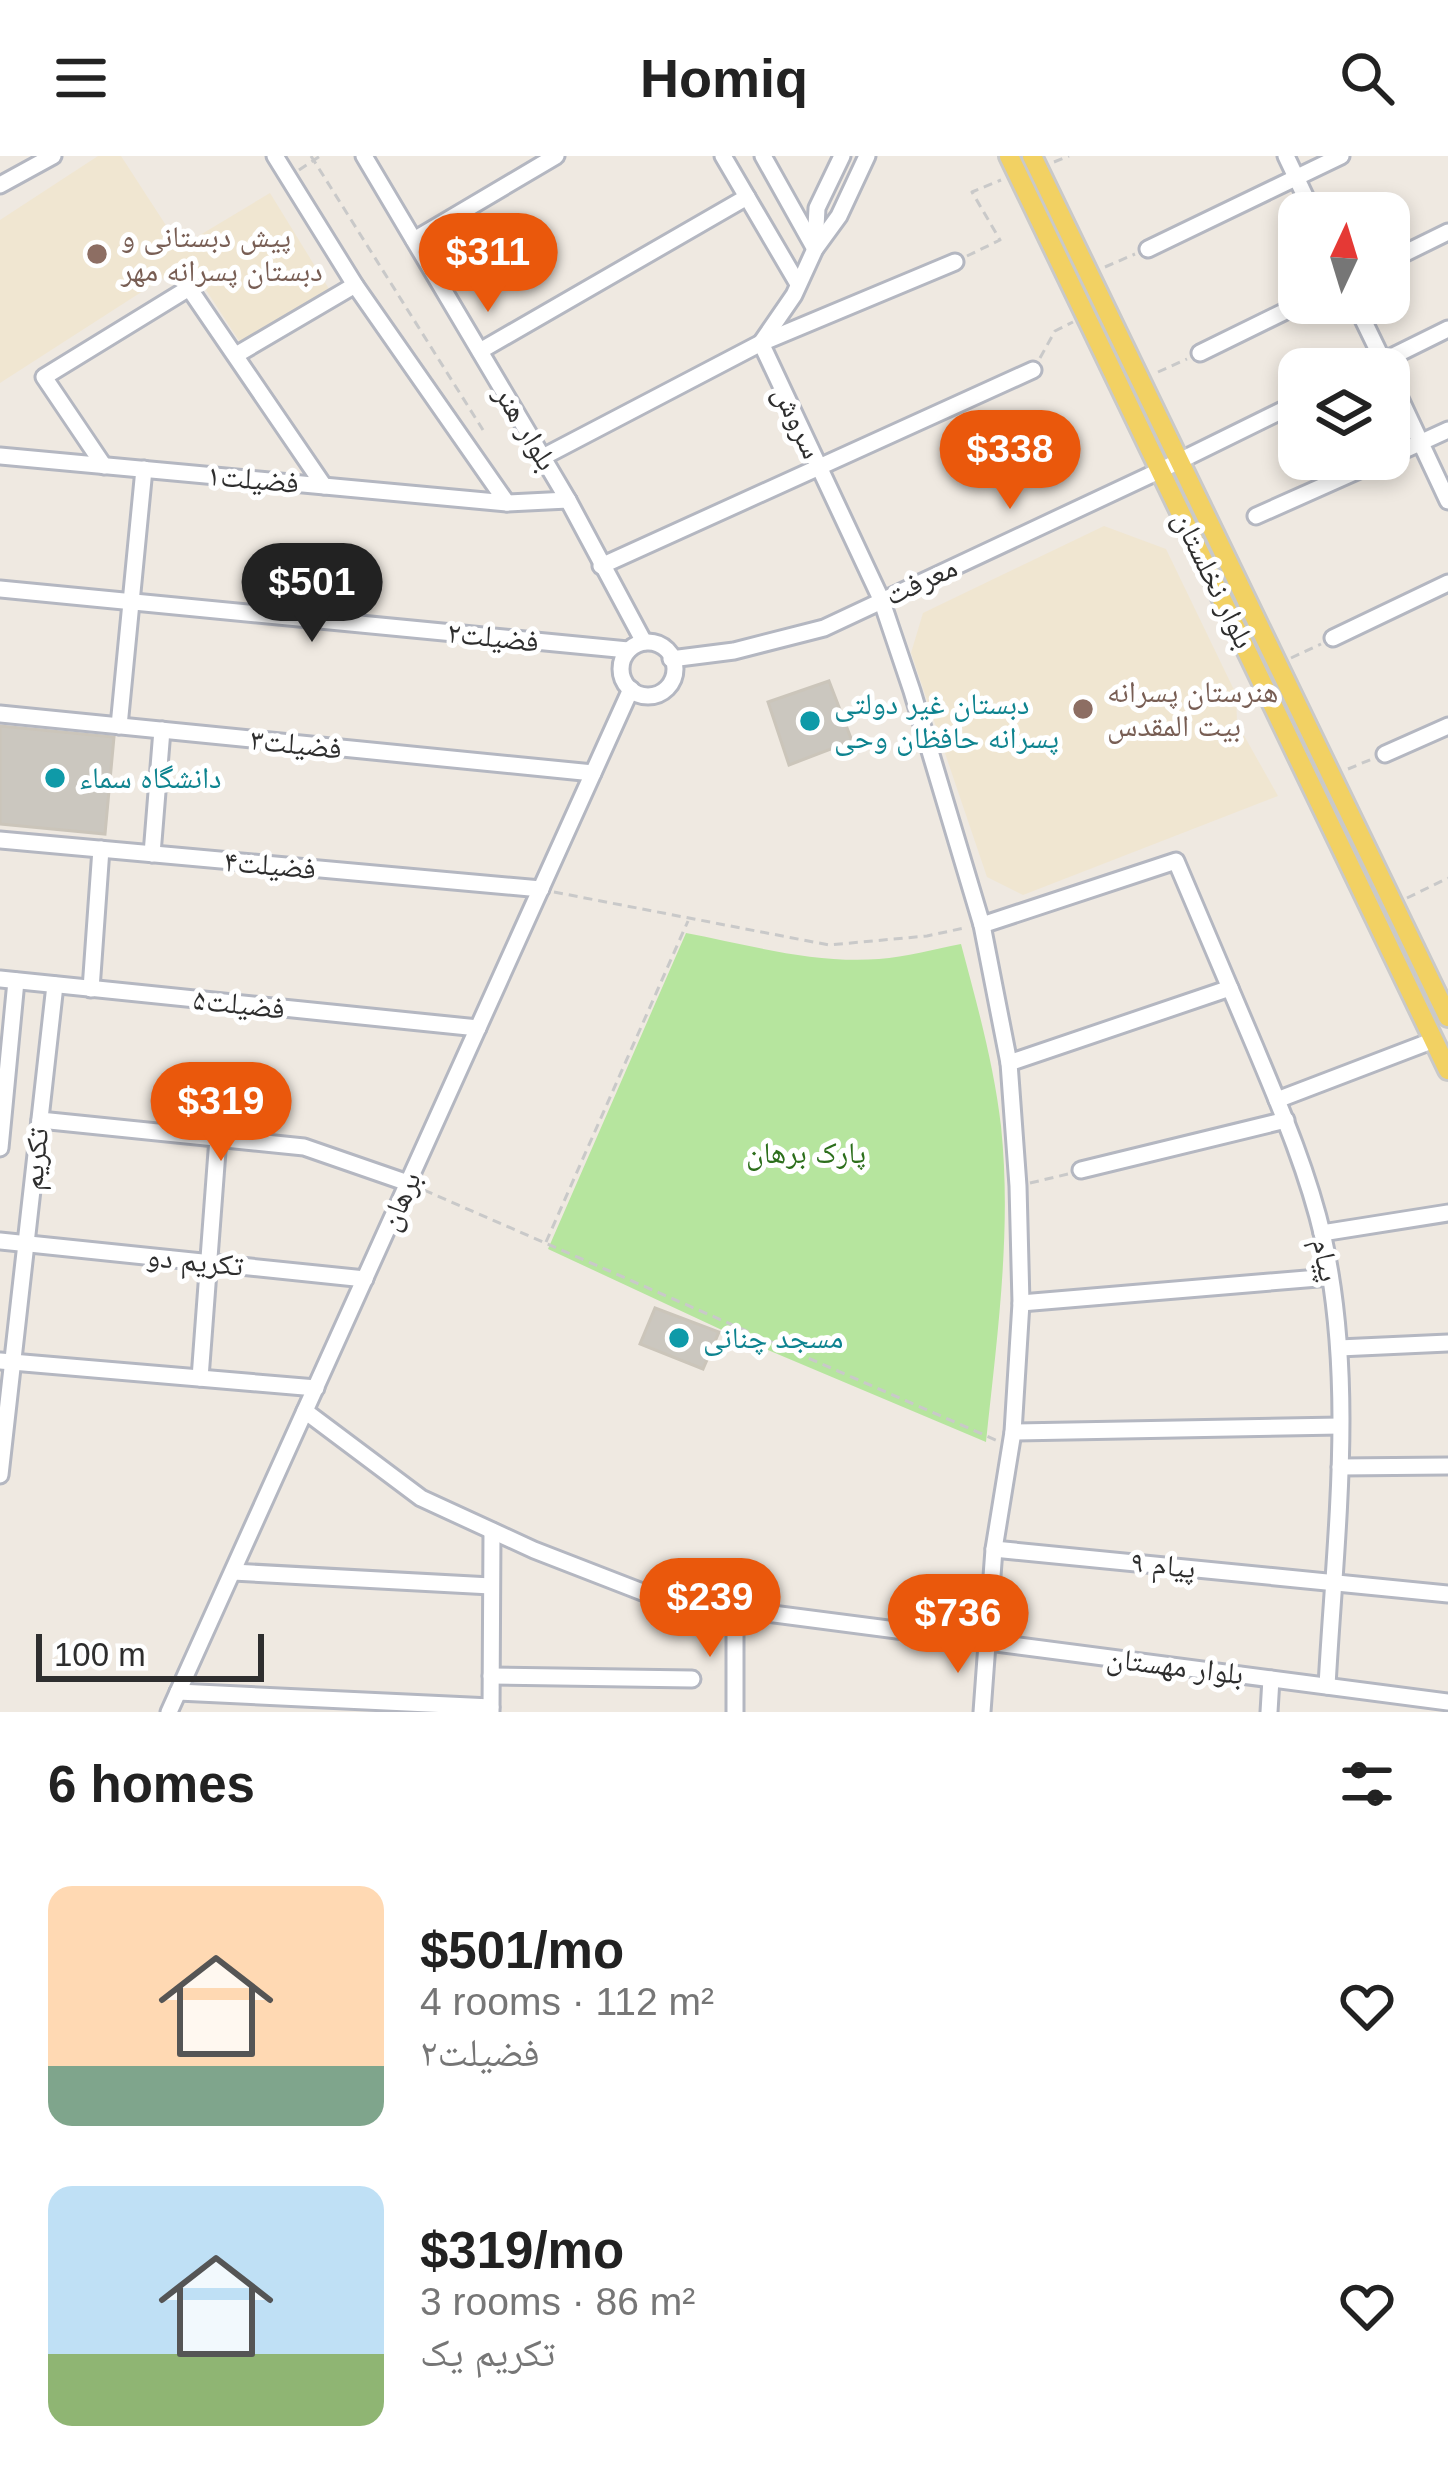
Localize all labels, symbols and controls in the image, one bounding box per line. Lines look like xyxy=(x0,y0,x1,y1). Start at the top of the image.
icon: menu xyxy=(48,45,114,111)
icon: search xyxy=(1334,45,1400,111)
text: Homiq xyxy=(640,48,808,108)
north arrow xyxy=(1278,192,1410,324)
map controls xyxy=(1278,192,1410,480)
pin: $311 xyxy=(417,213,559,315)
place label: پیش دبستانی و دبستان پسرانه مهر xyxy=(120,220,323,289)
text: $311 xyxy=(446,230,530,273)
marker: پیش دبستانی و دبستان پسرانه مهر xyxy=(84,241,110,267)
button: layers xyxy=(1278,348,1410,480)
street label: بلوار هنر xyxy=(487,379,564,477)
street label: سروش xyxy=(766,380,830,464)
pin: $338 xyxy=(939,410,1081,512)
text: $338 xyxy=(967,427,1053,470)
street label: فضیلت۱ xyxy=(206,458,300,499)
street label: بلوار نخلستان xyxy=(1165,506,1262,654)
pin: $501 xyxy=(241,543,383,645)
street label: معرفت xyxy=(880,550,962,611)
text: $501 xyxy=(269,560,355,603)
street label: فضیلت۲ xyxy=(445,615,541,658)
place label: هنرستان پسرانه بیت المقدس xyxy=(1107,675,1278,744)
place label: دبستان غیر دولتی پسرانه حافظان وحی xyxy=(834,687,1059,756)
marker: هنرستان پسرانه بیت المقدس xyxy=(1070,696,1096,722)
marker: دبستان غیر دولتی پسرانه حافظان وحی xyxy=(797,708,823,734)
street label: فضیلت۳ xyxy=(248,722,344,765)
place label: دانشگاه سماء xyxy=(79,761,221,794)
marker: دانشگاه سماء xyxy=(42,765,68,791)
street label: فضیلت۴ xyxy=(223,844,317,885)
street label: فضیلت۵ xyxy=(191,982,287,1025)
pin: $319 xyxy=(150,1062,292,1164)
text: $319 xyxy=(178,1079,264,1122)
street label: تکریم xyxy=(15,1126,58,1192)
park label: پارک برهان xyxy=(746,1136,866,1171)
street label: برهان xyxy=(372,1166,429,1236)
street label: پیام xyxy=(1303,1235,1347,1285)
street label: تکریم دو xyxy=(145,1239,245,1286)
place label: مسجد چنانی xyxy=(703,1321,843,1356)
marker: مسجد چنانی xyxy=(666,1325,692,1351)
street label: پیام ۹ xyxy=(1129,1545,1197,1587)
pin: $239 xyxy=(639,1558,781,1660)
pin: $736 xyxy=(887,1574,1029,1676)
text: $239 xyxy=(667,1575,753,1618)
text: $736 xyxy=(915,1591,1001,1634)
scale bar xyxy=(36,1628,264,1681)
text: 100 m xyxy=(54,1636,146,1673)
street label: بلوار مهستان xyxy=(1104,1641,1245,1692)
icon: filters xyxy=(1334,1751,1400,1817)
text: 6 homes xyxy=(48,1756,255,1813)
text: $501/mo xyxy=(420,1922,624,1979)
icon: home xyxy=(144,1934,288,2078)
icon: heart xyxy=(1334,1973,1400,2039)
text: 4 rooms · 112 m² xyxy=(420,1980,714,2023)
text: فضیلت۲ xyxy=(420,2031,540,2074)
text: $319/mo xyxy=(420,2222,624,2279)
icon: home xyxy=(144,2234,288,2378)
icon: heart xyxy=(1334,2273,1400,2339)
text: 3 rooms · 86 m² xyxy=(420,2280,695,2323)
text: تکریم یک xyxy=(420,2331,555,2374)

